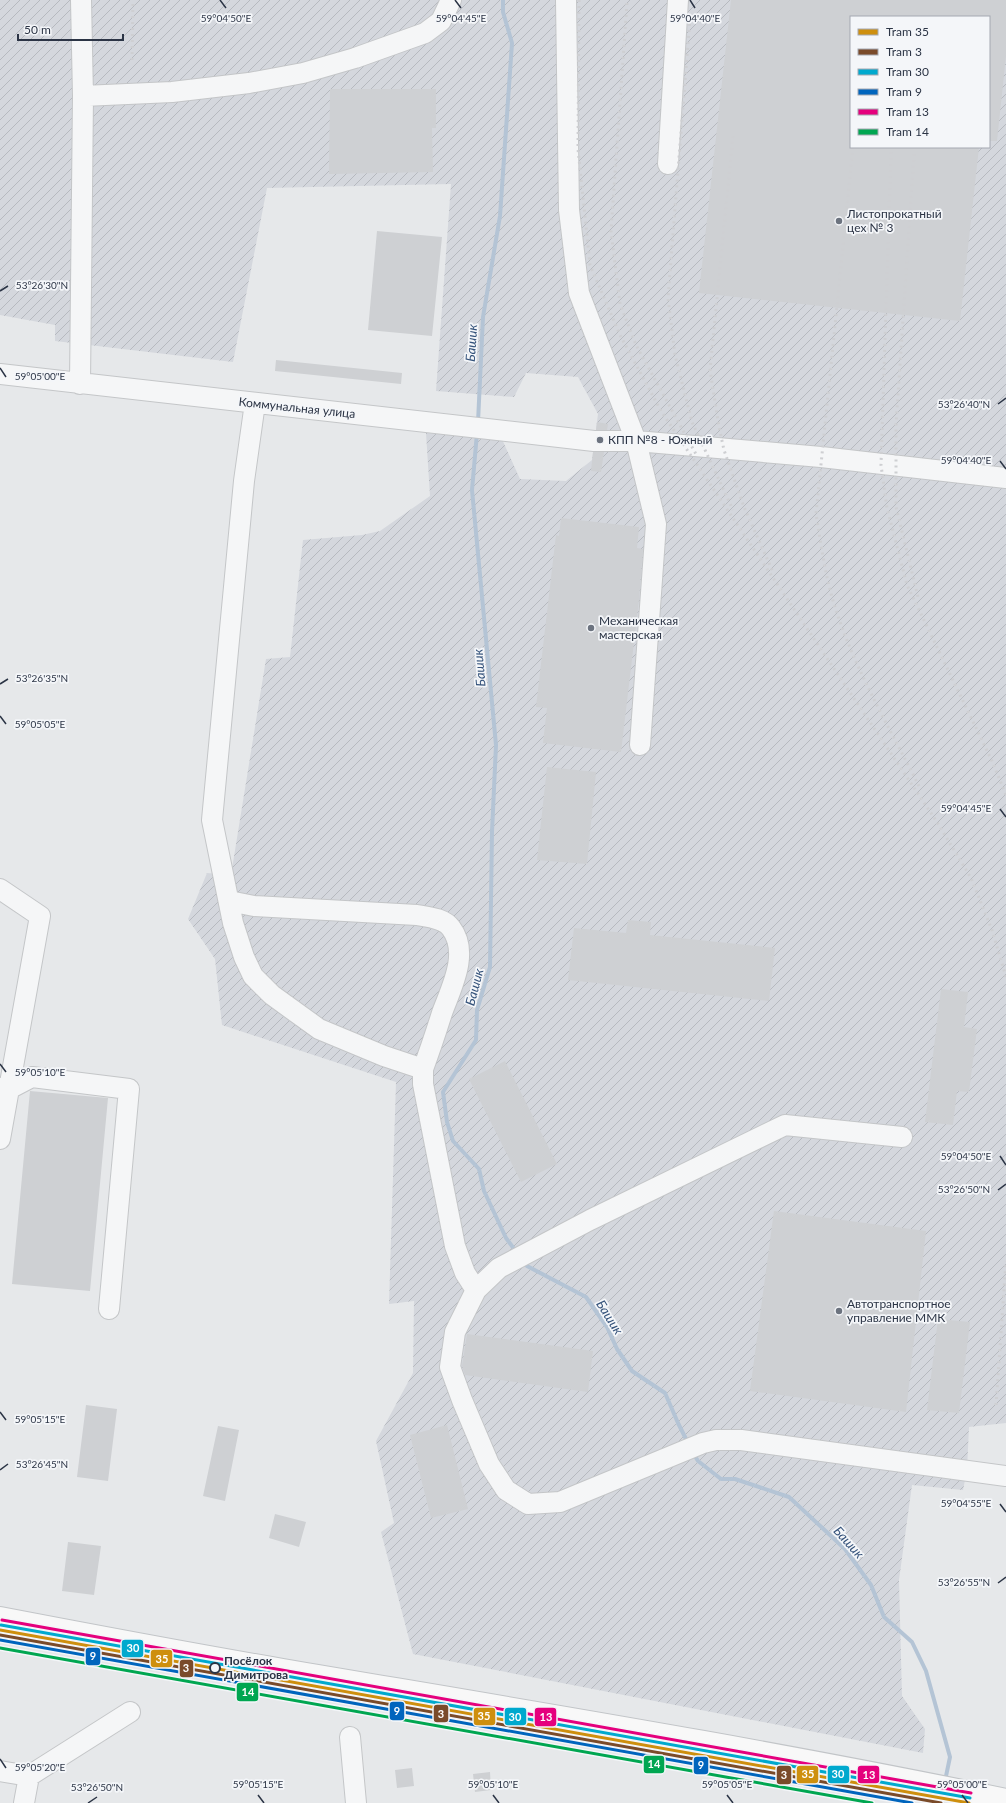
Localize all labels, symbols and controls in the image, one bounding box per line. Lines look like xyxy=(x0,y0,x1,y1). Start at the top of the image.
text: 59°04'50"E xyxy=(201,12,251,24)
text: 59°04'45"E xyxy=(436,12,486,24)
text: 59°04'40"E xyxy=(670,12,720,24)
scale bar xyxy=(18,16,123,42)
legend xyxy=(850,16,990,148)
text: 50 m xyxy=(24,22,51,37)
text: Tram 35 xyxy=(886,24,929,39)
text: Tram 3 xyxy=(886,44,922,59)
text: Tram 30 xyxy=(886,64,929,79)
text: Tram 9 xyxy=(886,84,922,99)
text: Tram 13 xyxy=(886,104,929,119)
text: Tram 14 xyxy=(886,124,929,139)
place label: Листопрокатный цех № 3 xyxy=(846,206,942,235)
marker: Листопрокатный цех № 3 xyxy=(834,216,844,226)
text: 53°26'30"N xyxy=(16,279,68,291)
water label: Башик xyxy=(462,323,480,362)
text: 59°05'00"E xyxy=(15,370,65,382)
street label: Коммунальная улица xyxy=(238,394,356,421)
text: 53°26'40"N xyxy=(938,398,990,410)
place label: КПП №8 - Южный xyxy=(608,432,712,447)
marker: КПП №8 - Южный xyxy=(595,435,605,445)
text: 59°04'40"E xyxy=(941,454,991,466)
place label: Механическая мастерская xyxy=(599,613,678,642)
marker: Механическая мастерская xyxy=(586,623,596,633)
water label: Башик xyxy=(469,648,489,687)
text: 53°26'35"N xyxy=(16,672,68,684)
text: 59°05'05"E xyxy=(15,718,65,730)
text: 59°04'45"E xyxy=(941,802,991,814)
water label: Башик xyxy=(461,966,487,1007)
text: 59°05'10"E xyxy=(15,1066,65,1078)
text: 59°04'50"E xyxy=(941,1150,991,1162)
text: 53°26'50"N xyxy=(938,1183,990,1195)
place label: Автотранспортное управление ММК xyxy=(847,1296,951,1325)
water label: Башик xyxy=(593,1297,627,1338)
marker: Автотранспортное управление ММК xyxy=(834,1306,844,1316)
text: 59°05'15"E xyxy=(15,1413,65,1425)
text: 53°26'45"N xyxy=(16,1458,68,1470)
text: 59°04'55"E xyxy=(941,1497,991,1509)
water label: Башик xyxy=(830,1523,868,1562)
text: 53°26'55"N xyxy=(938,1576,990,1588)
line badge: 30 xyxy=(121,1639,144,1658)
text: 30 xyxy=(127,1641,140,1654)
line badge: 9 xyxy=(85,1647,101,1666)
text: 9 xyxy=(90,1649,96,1662)
line badge: 35 xyxy=(150,1649,173,1668)
text: 35 xyxy=(156,1652,168,1665)
place label: Посёлок Димитрова xyxy=(224,1653,288,1682)
line badge: 3 xyxy=(179,1659,194,1678)
text: 3 xyxy=(183,1661,189,1674)
marker: Посёлок Димитрова xyxy=(209,1662,221,1674)
line badge: 14 xyxy=(236,1682,259,1702)
text: 14 xyxy=(242,1685,255,1698)
line badge: 9 xyxy=(389,1701,405,1721)
text: 9 xyxy=(394,1704,400,1717)
line badge: 3 xyxy=(433,1704,449,1723)
text: 3 xyxy=(438,1707,444,1720)
line badge: 35 xyxy=(473,1707,496,1726)
line badge: 30 xyxy=(504,1707,527,1726)
line badge: 13 xyxy=(534,1707,557,1727)
text: 35 xyxy=(478,1709,490,1722)
text: 30 xyxy=(509,1710,522,1723)
text: 13 xyxy=(540,1710,552,1723)
line badge: 14 xyxy=(643,1755,665,1774)
line badge: 9 xyxy=(693,1756,709,1775)
text: 14 xyxy=(648,1757,661,1770)
text: 9 xyxy=(698,1758,704,1771)
text: 59°05'20"E xyxy=(15,1761,65,1773)
line badge: 3 xyxy=(776,1765,792,1785)
line badge: 35 xyxy=(796,1765,819,1784)
line badge: 30 xyxy=(827,1765,850,1784)
line badge: 13 xyxy=(857,1765,880,1784)
text: 35 xyxy=(802,1767,814,1780)
text: 30 xyxy=(832,1767,845,1780)
text: 3 xyxy=(781,1768,787,1781)
text: 13 xyxy=(863,1768,875,1781)
text: 59°05'15"E xyxy=(233,1778,283,1790)
text: 59°05'10"E xyxy=(468,1778,518,1790)
text: 59°05'05"E xyxy=(702,1778,752,1790)
text: 59°05'00"E xyxy=(937,1778,987,1790)
text: 53°26'50"N xyxy=(71,1781,123,1793)

